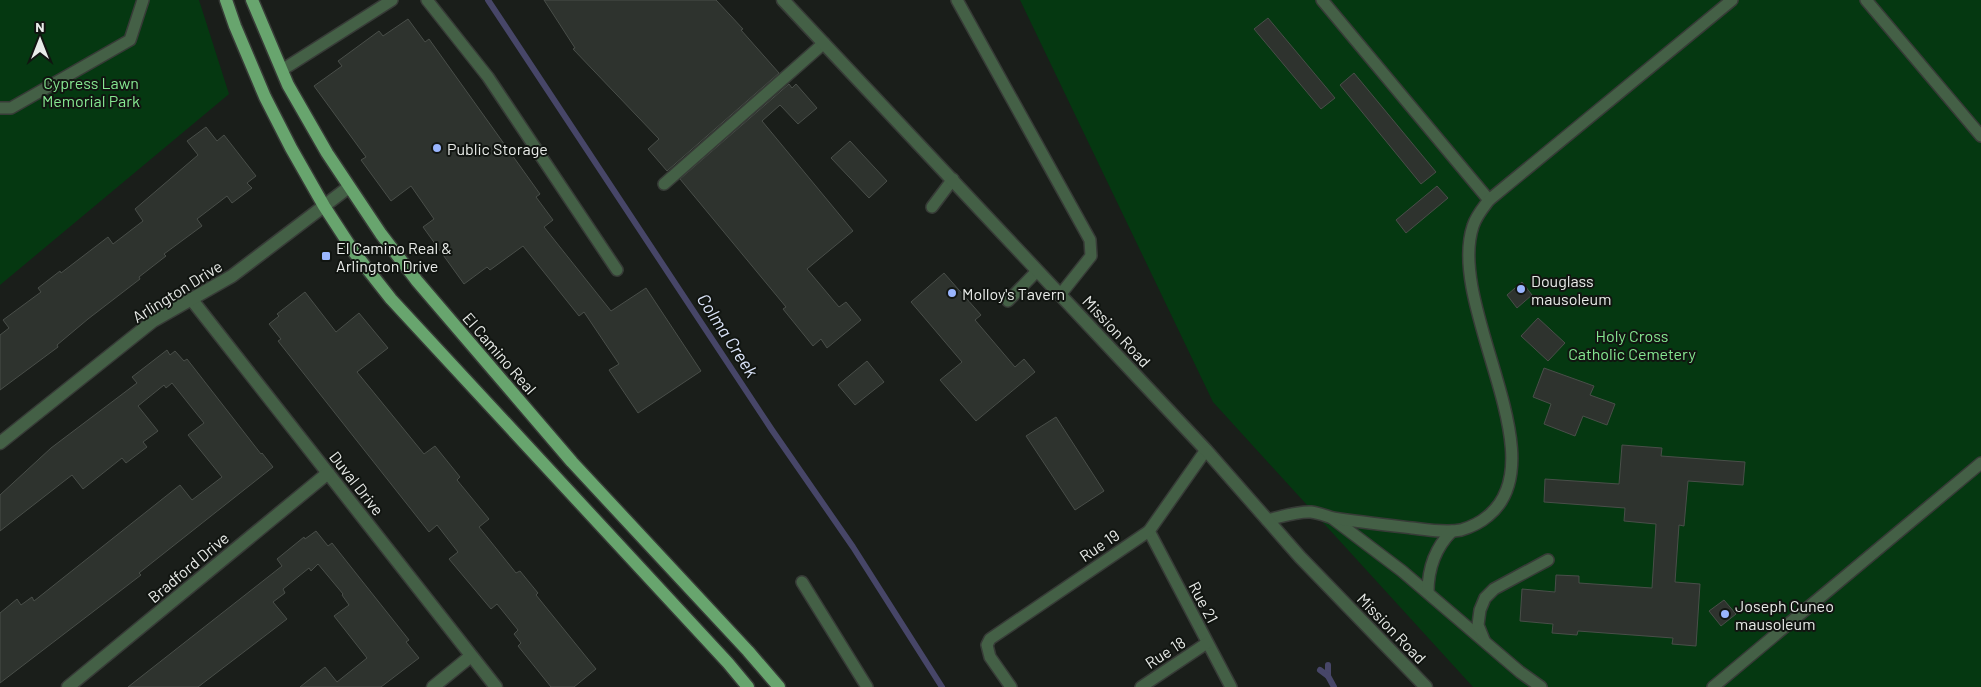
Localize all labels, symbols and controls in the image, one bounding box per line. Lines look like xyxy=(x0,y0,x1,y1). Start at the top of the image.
north arrow xyxy=(15,15,65,65)
text: N xyxy=(35,18,45,35)
park label: Cypress Lawn Memorial Park xyxy=(42,73,140,110)
place label: Public Storage xyxy=(447,139,548,158)
marker: Public Storage xyxy=(431,142,443,154)
place label: El Camino Real & Arlington Drive xyxy=(336,238,452,275)
marker: El Camino Real & Arlington Drive xyxy=(320,250,332,262)
street label: Arlington Drive xyxy=(129,256,225,326)
place label: Douglass mausoleum xyxy=(1531,271,1611,308)
marker: Douglass mausoleum xyxy=(1515,283,1527,295)
place label: Molloy's Tavern xyxy=(962,284,1065,303)
marker: Molloy's Tavern xyxy=(946,287,958,299)
water label: Colma Creek xyxy=(693,289,763,381)
street label: Mission Road xyxy=(1079,291,1155,371)
street label: El Camino Real xyxy=(459,308,541,398)
park label: Holy Cross Catholic Cemetery xyxy=(1568,326,1696,363)
street label: Duval Drive xyxy=(326,447,388,519)
street label: Rue 19 xyxy=(1075,525,1123,565)
street label: Bradford Drive xyxy=(144,528,232,606)
street label: Rue 21 xyxy=(1185,578,1223,626)
street label: Mission Road xyxy=(1354,589,1430,667)
place label: Joseph Cuneo mausoleum xyxy=(1735,596,1834,633)
marker: Joseph Cuneo mausoleum xyxy=(1719,608,1731,620)
street label: Rue 18 xyxy=(1141,632,1189,672)

